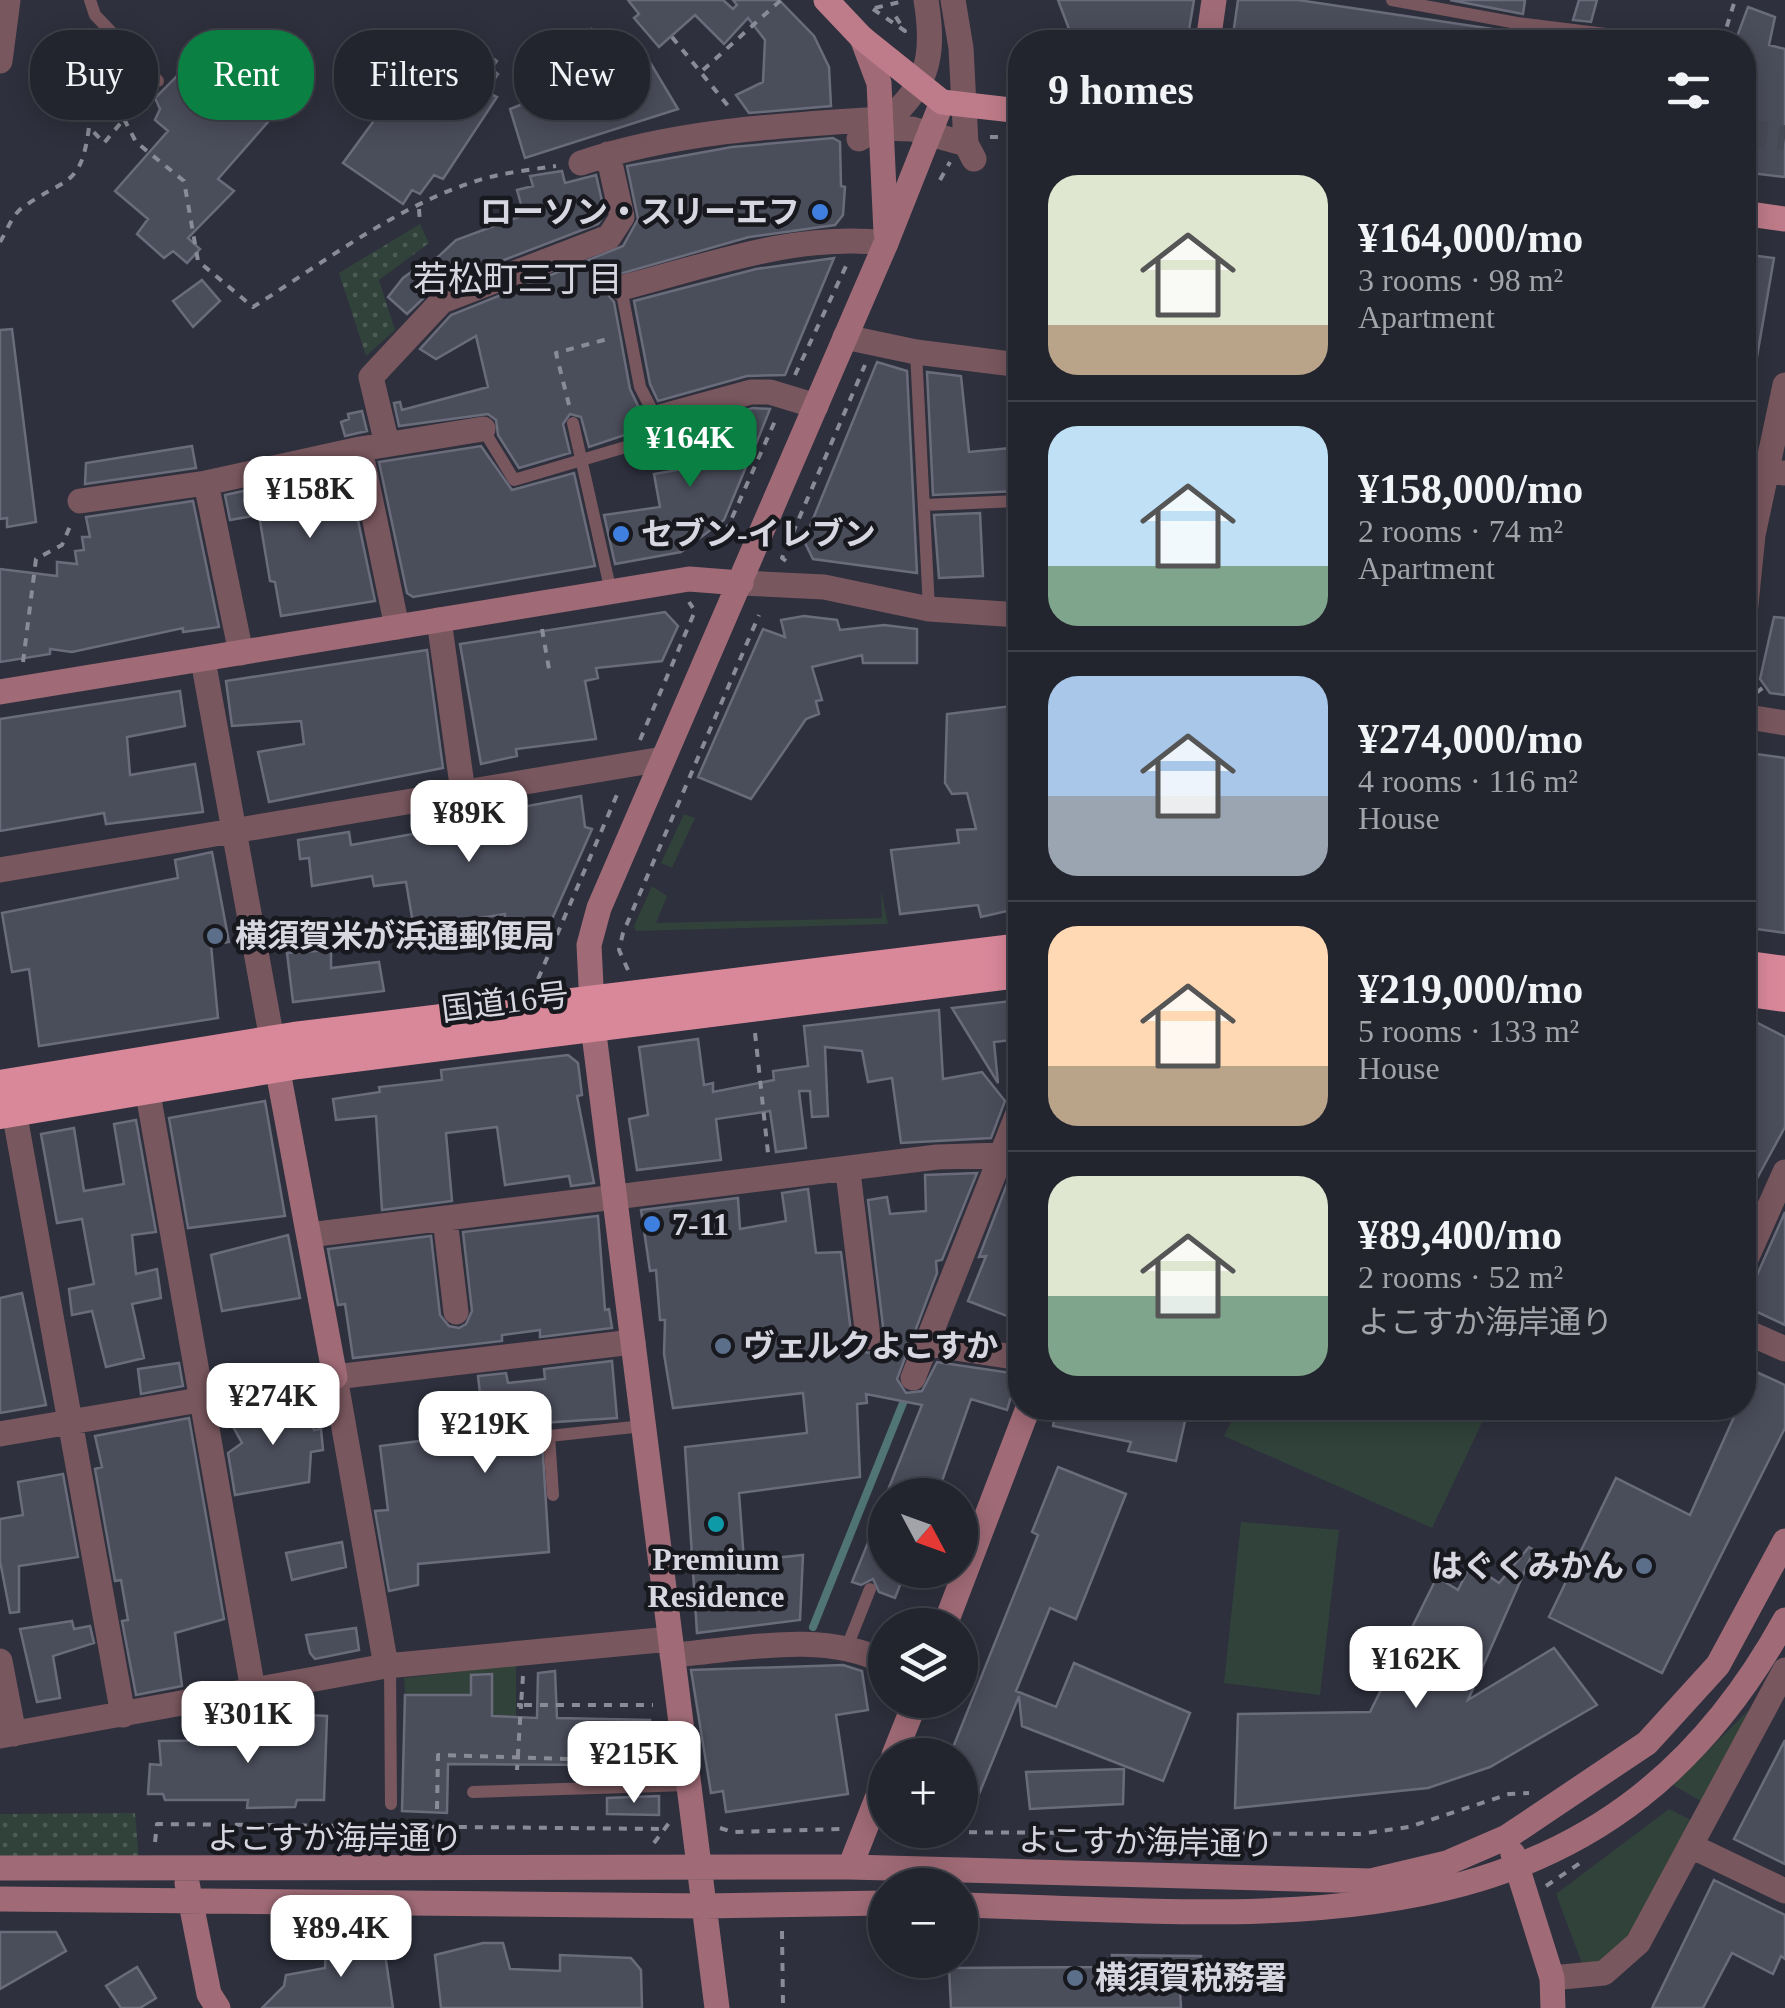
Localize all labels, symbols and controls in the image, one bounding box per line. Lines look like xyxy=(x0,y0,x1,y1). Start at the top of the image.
chip: Buy xyxy=(30,30,158,120)
chip: Rent xyxy=(178,30,314,120)
chip: Filters xyxy=(334,30,494,120)
chip: New xyxy=(514,30,650,120)
icon: filters xyxy=(1661,63,1716,118)
text: 9 homes xyxy=(1048,67,1194,113)
place label: ローソン・スリーエフ xyxy=(480,194,800,230)
marker: ローソン・スリーエフ xyxy=(809,201,831,223)
icon: home xyxy=(1128,215,1248,335)
text: ¥164,000/mo xyxy=(1358,215,1583,261)
district label: 若松町三丁目 xyxy=(413,260,623,299)
text: 3 rooms · 98 m² xyxy=(1358,262,1563,298)
text: Apartment xyxy=(1358,299,1495,335)
pin: ¥164K xyxy=(620,405,760,490)
text: ¥164K xyxy=(646,419,734,455)
pin: ¥158K xyxy=(240,456,380,541)
icon: home xyxy=(1128,466,1248,586)
text: ¥158,000/mo xyxy=(1358,466,1583,512)
text: ¥158K xyxy=(266,470,354,506)
text: 2 rooms · 74 m² xyxy=(1358,513,1563,549)
place label: セブン-イレブン xyxy=(641,516,876,552)
marker: セブン-イレブン xyxy=(610,523,632,545)
text: Apartment xyxy=(1358,550,1495,586)
icon: home xyxy=(1128,716,1248,836)
text: ¥274,000/mo xyxy=(1358,716,1583,762)
text: 4 rooms · 116 m² xyxy=(1358,763,1578,799)
pin: ¥89K xyxy=(410,780,528,865)
text: ¥89K xyxy=(433,794,505,830)
text: House xyxy=(1358,800,1440,836)
place label: 横須賀米が浜通郵便局 xyxy=(235,918,555,954)
marker: 横須賀米が浜通郵便局 xyxy=(204,925,226,947)
icon: home xyxy=(1128,966,1248,1086)
text: ¥219,000/mo xyxy=(1358,966,1583,1012)
street label: 国道16号 xyxy=(439,976,571,1028)
text: 5 rooms · 133 m² xyxy=(1358,1013,1579,1049)
text: House xyxy=(1358,1050,1440,1086)
place label: 7-11 xyxy=(672,1206,729,1242)
text: ¥89,400/mo xyxy=(1358,1212,1562,1258)
marker: 7-11 xyxy=(641,1213,663,1235)
icon: home xyxy=(1128,1216,1248,1336)
text: 2 rooms · 52 m² xyxy=(1358,1259,1563,1295)
text: よこすか海岸通り xyxy=(1358,1304,1613,1340)
place label: ヴェルクよこすか xyxy=(743,1328,998,1364)
marker: ヴェルクよこすか xyxy=(712,1335,734,1357)
pin: ¥274K xyxy=(203,1363,343,1448)
text: ¥274K xyxy=(229,1377,317,1413)
pin: ¥219K xyxy=(415,1391,555,1476)
text: ¥219K xyxy=(441,1405,529,1441)
north arrow xyxy=(868,1478,978,1588)
map controls xyxy=(868,1478,978,1978)
marker: Premium Residence xyxy=(705,1513,727,1535)
place label: Premium Residence xyxy=(648,1541,784,1614)
place label: はぐくみかん xyxy=(1431,1548,1624,1584)
marker: はぐくみかん xyxy=(1633,1555,1655,1577)
button: layers xyxy=(868,1608,978,1718)
pin: ¥162K xyxy=(1346,1626,1486,1711)
text: ¥162K xyxy=(1372,1640,1460,1676)
pin: ¥301K xyxy=(178,1681,318,1766)
text: ¥301K xyxy=(204,1695,292,1731)
pin: ¥215K xyxy=(564,1721,704,1806)
text: ¥215K xyxy=(590,1735,678,1771)
button: + xyxy=(868,1738,978,1848)
street label: よこすか海岸通り xyxy=(207,1820,463,1856)
street label: よこすか海岸通り xyxy=(1018,1822,1274,1862)
button: − xyxy=(868,1868,978,1978)
pin: ¥89.4K xyxy=(260,1895,422,1980)
text: ¥89.4K xyxy=(293,1909,389,1945)
place label: 横須賀税務署 xyxy=(1095,1960,1287,1996)
marker: 横須賀税務署 xyxy=(1064,1967,1086,1989)

